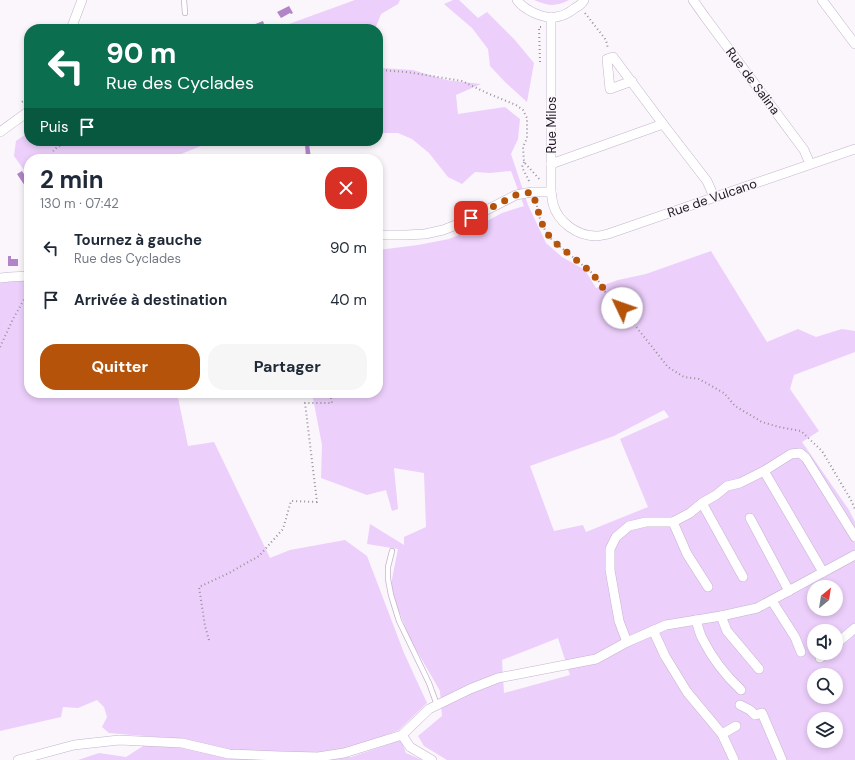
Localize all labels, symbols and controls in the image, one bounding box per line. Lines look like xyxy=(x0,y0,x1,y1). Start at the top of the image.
text: 90 m xyxy=(106,35,176,72)
icon: left xyxy=(40,40,92,92)
street label: Rue de Salina xyxy=(722,44,784,118)
text: Rue des Cyclades xyxy=(106,71,254,95)
street label: Rue Milos xyxy=(543,96,560,154)
icon: arrive xyxy=(76,116,98,138)
text: Puis xyxy=(40,117,68,137)
text: 2 min xyxy=(40,164,103,195)
button: close xyxy=(325,167,367,209)
street label: Rue de Vulcano xyxy=(665,175,759,221)
text: 130 m · 07:42 xyxy=(40,195,119,212)
pin xyxy=(454,201,488,235)
icon: arrive xyxy=(460,207,482,229)
text: Tournez à gauche xyxy=(74,230,202,250)
icon: left xyxy=(40,237,62,259)
text: 90 m xyxy=(330,238,367,258)
text: Rue des Cyclades xyxy=(74,250,181,267)
position arrow xyxy=(601,287,643,329)
icon: arrive xyxy=(40,289,62,311)
text: Arrivée à destination xyxy=(74,290,227,310)
text: 40 m xyxy=(330,290,367,310)
button: Quitter xyxy=(40,344,200,390)
button: Partager xyxy=(208,344,367,390)
north arrow xyxy=(807,580,843,616)
map controls xyxy=(807,580,843,748)
button: sound xyxy=(807,624,843,660)
button: search xyxy=(807,668,843,704)
button: layers xyxy=(807,712,843,748)

